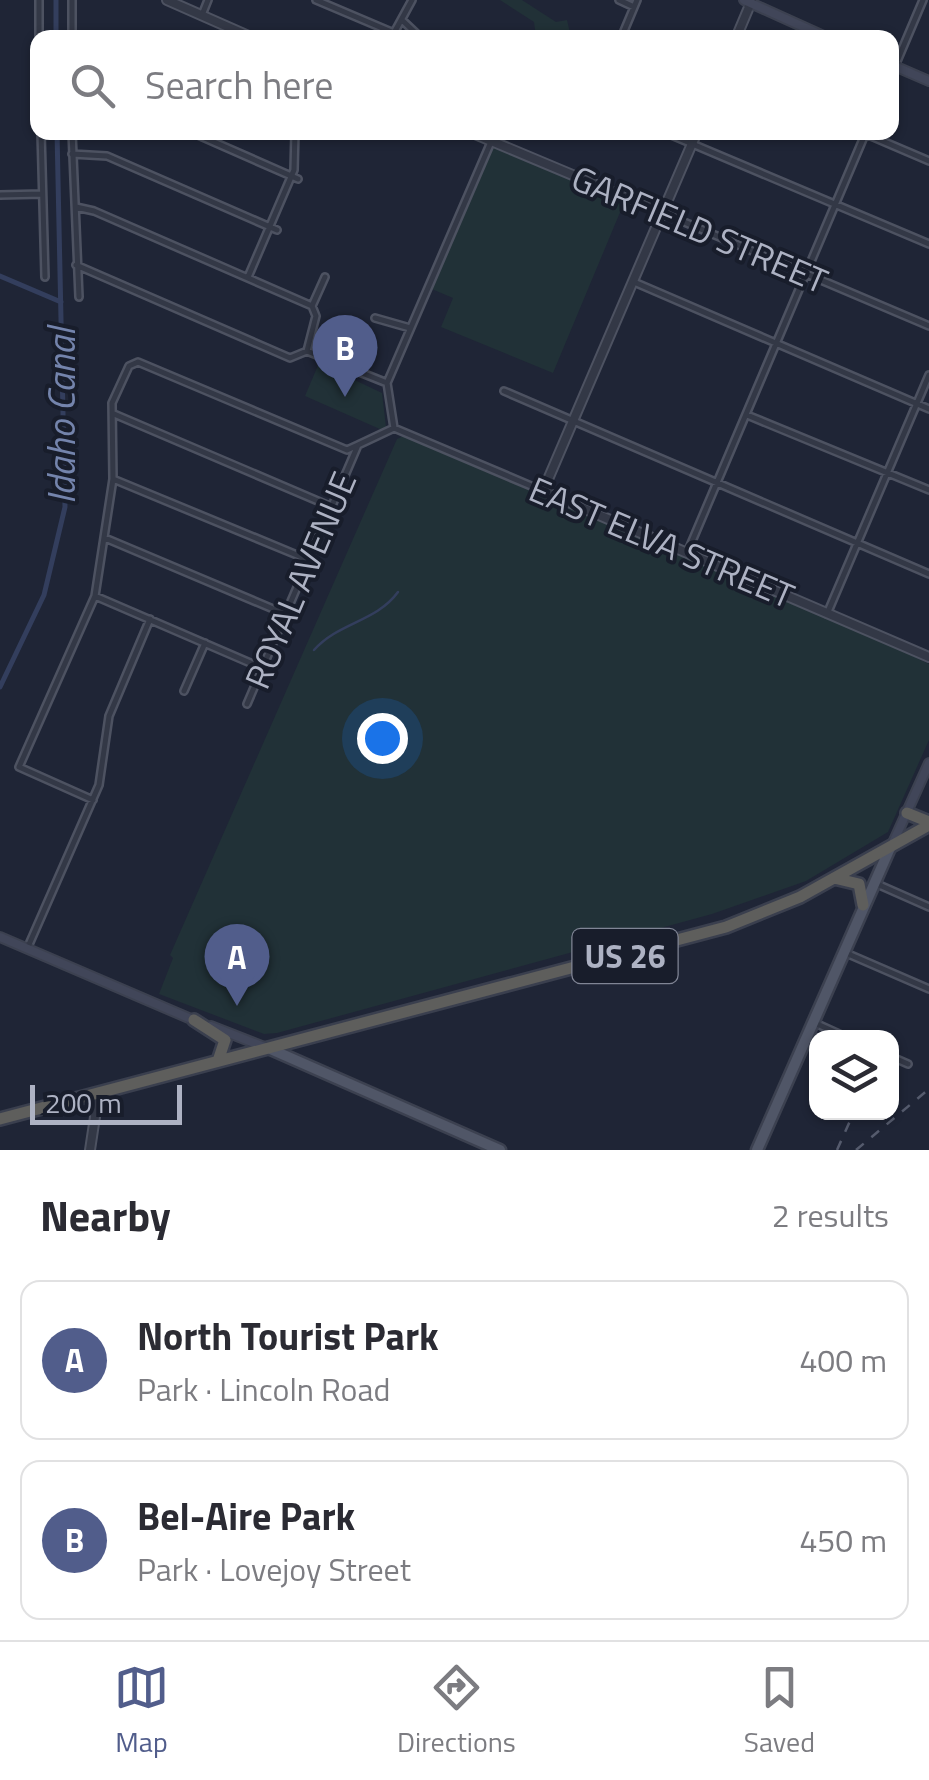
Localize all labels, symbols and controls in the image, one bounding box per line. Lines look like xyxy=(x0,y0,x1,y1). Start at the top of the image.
search box xyxy=(30,30,899,140)
text: Search here xyxy=(145,56,333,114)
icon: search xyxy=(65,58,120,113)
street label: GARFIELD STREET xyxy=(564,151,836,307)
pin: B xyxy=(312,314,378,397)
water label: Idaho Canal xyxy=(32,324,90,504)
street label: EAST ELVA STREET xyxy=(521,462,803,622)
street label: ROYAL AVENUE xyxy=(230,463,370,697)
your location xyxy=(357,713,408,764)
pin: A xyxy=(204,924,270,1006)
road number: US 26 xyxy=(572,929,678,983)
map controls xyxy=(809,1030,899,1120)
button: layers xyxy=(809,1030,899,1120)
scale bar xyxy=(30,1080,182,1124)
text: 200 m xyxy=(45,1081,122,1124)
text: Nearby xyxy=(40,1183,171,1247)
text: 2 results xyxy=(772,1191,889,1239)
text: North Tourist Park xyxy=(137,1307,439,1365)
text: A xyxy=(65,1336,84,1384)
text: 400 m xyxy=(799,1336,887,1384)
text: Park · Lincoln Road xyxy=(137,1365,390,1413)
text: Bel-Aire Park xyxy=(137,1487,355,1545)
text: B xyxy=(65,1516,84,1564)
text: 450 m xyxy=(799,1516,887,1564)
text: Park · Lovejoy Street xyxy=(137,1545,411,1593)
tab: Map xyxy=(114,1660,169,1763)
tab: Directions xyxy=(397,1660,516,1763)
tab: Saved xyxy=(744,1660,815,1763)

